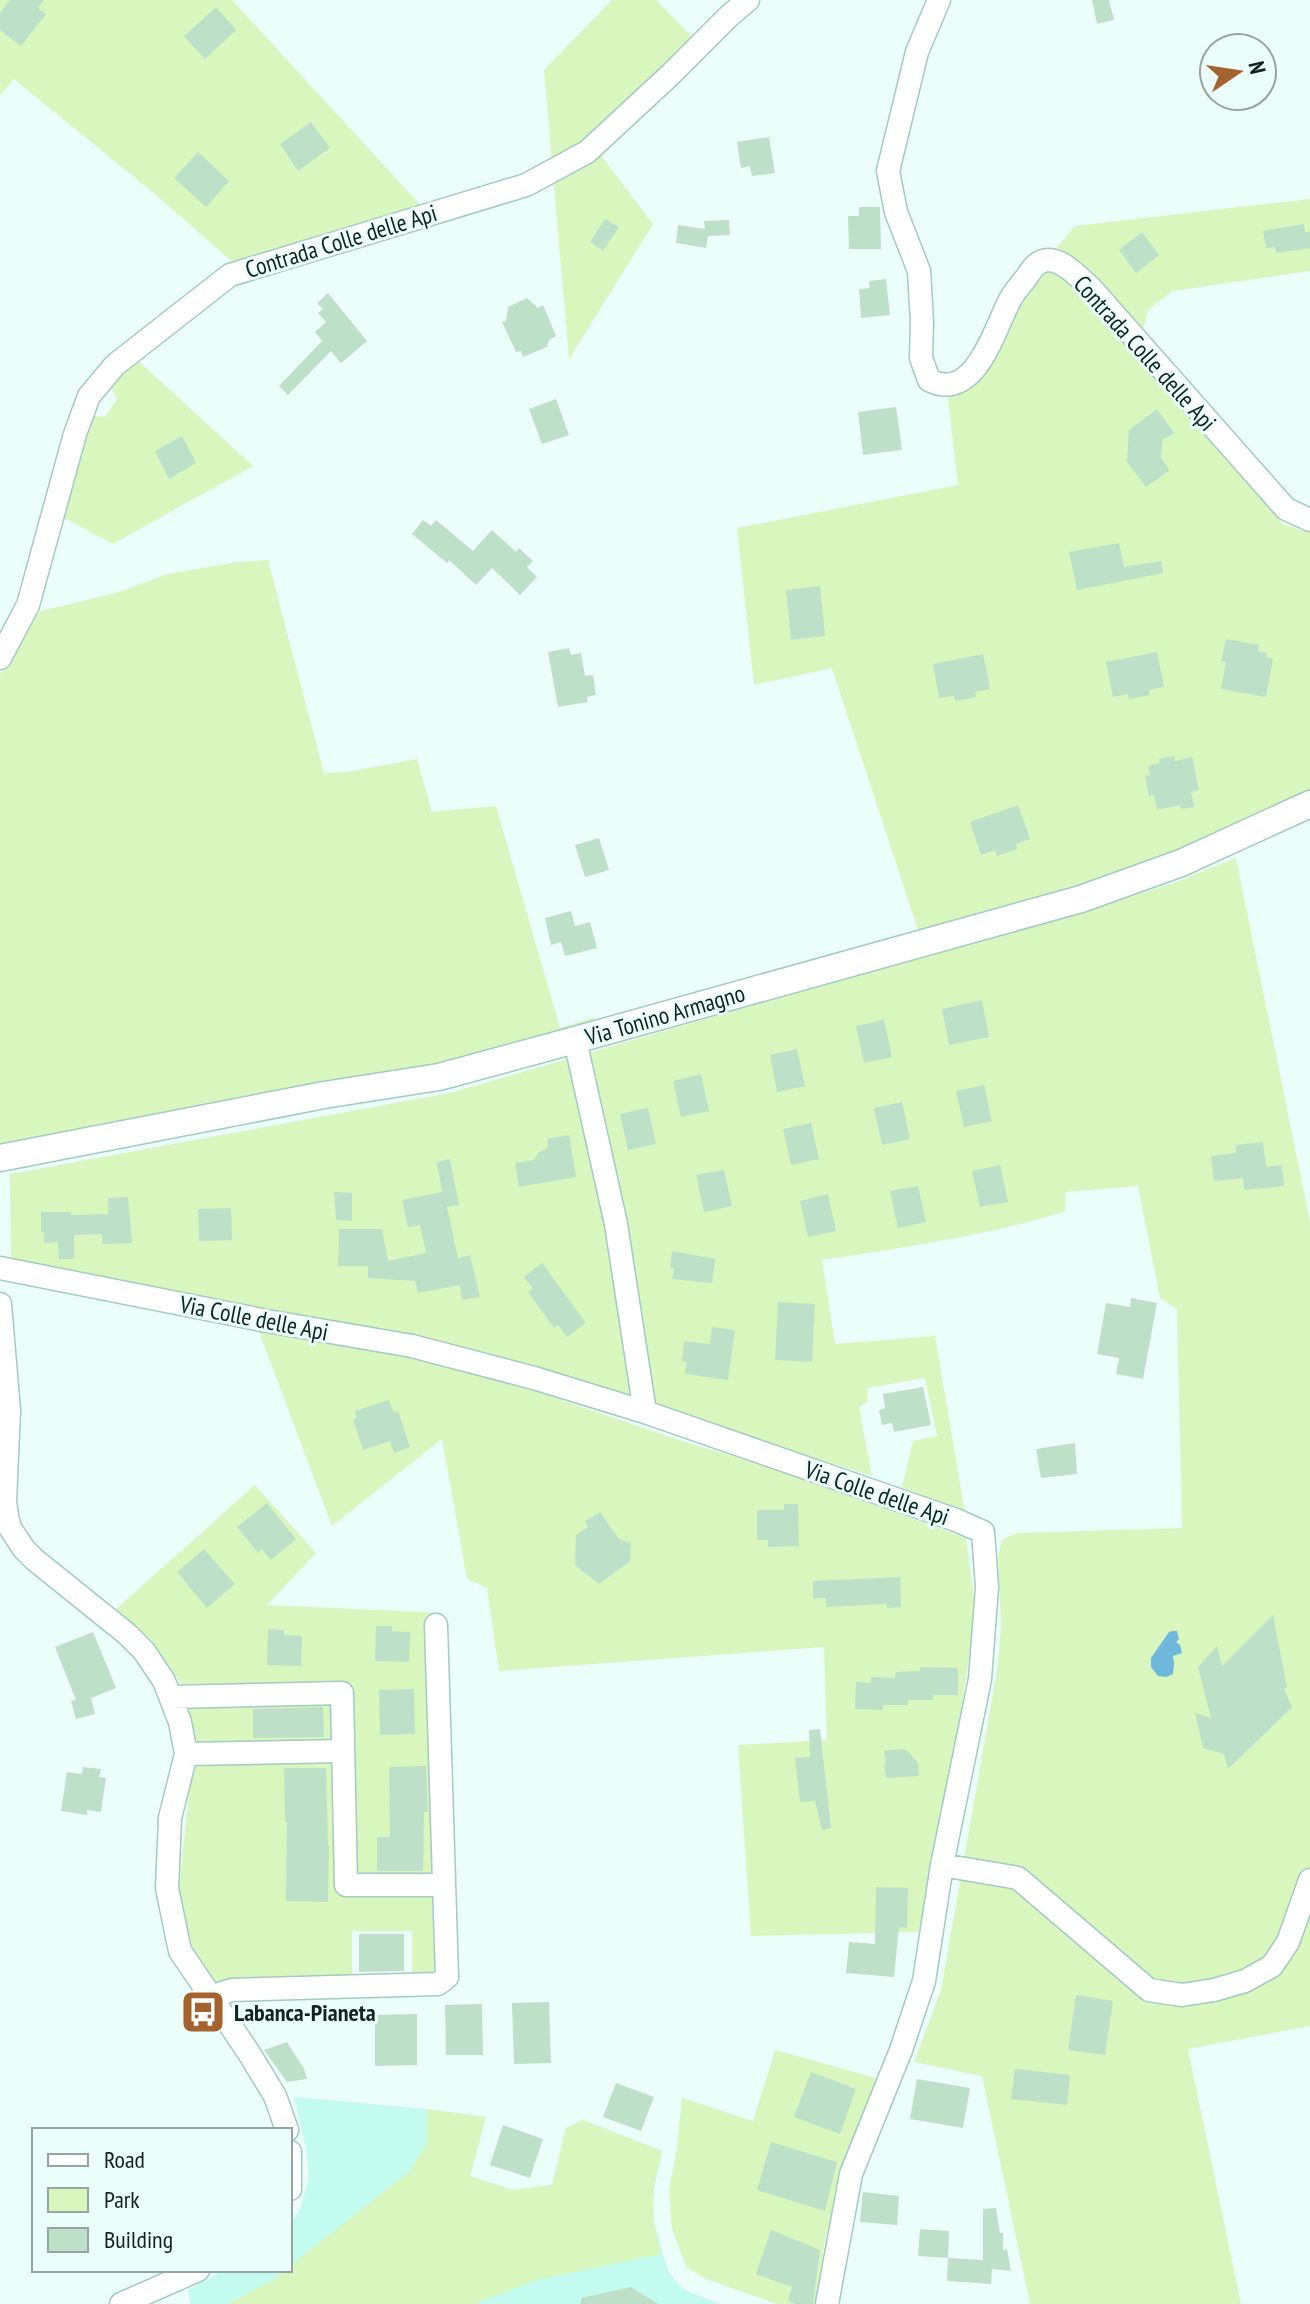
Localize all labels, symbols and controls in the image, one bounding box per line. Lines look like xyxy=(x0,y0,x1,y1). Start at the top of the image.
north arrow xyxy=(1198,32,1278,112)
text: N xyxy=(1243,59,1272,76)
street label: Contrada Colle delle Api xyxy=(241,197,441,285)
street label: Contrada Colle delle Api xyxy=(1067,269,1223,437)
street label: Via Tonino Armagno xyxy=(581,977,748,1053)
street label: Via Colle delle Api xyxy=(176,1288,331,1348)
street label: Via Colle delle Api xyxy=(800,1453,953,1532)
bus stop icon: Labanca-Pianeta xyxy=(179,1988,227,2036)
place label: Labanca-Pianeta xyxy=(234,1997,376,2028)
legend xyxy=(32,2128,292,2272)
text: Road xyxy=(104,2144,145,2175)
text: Park xyxy=(104,2184,140,2215)
text: Building xyxy=(104,2224,173,2255)

